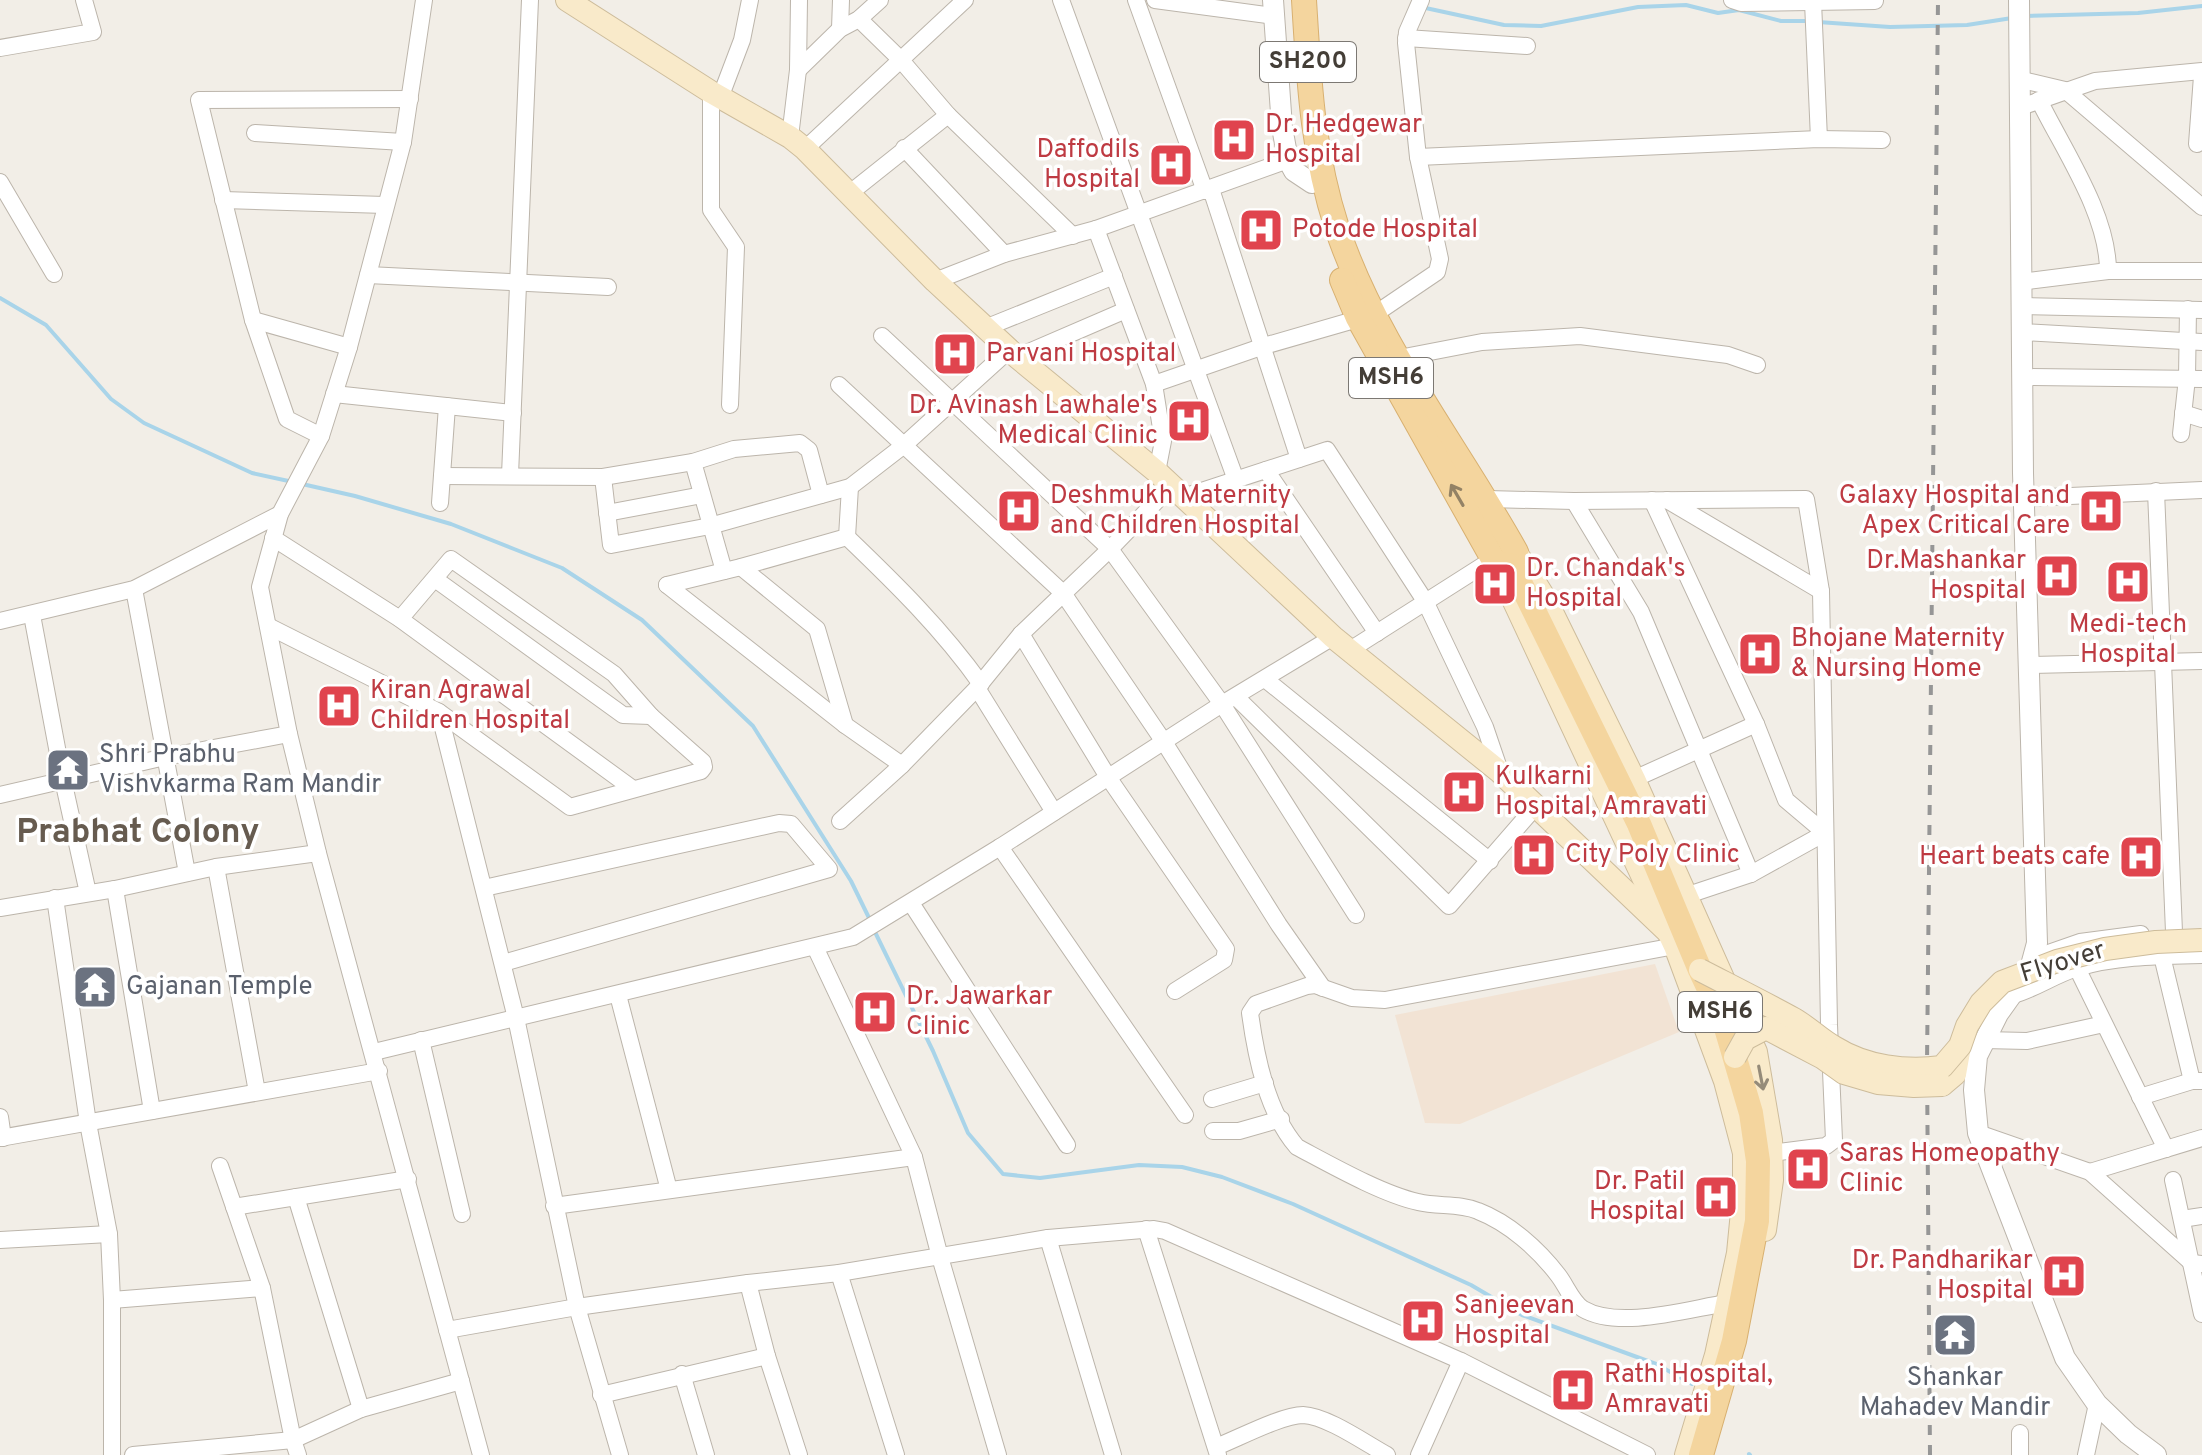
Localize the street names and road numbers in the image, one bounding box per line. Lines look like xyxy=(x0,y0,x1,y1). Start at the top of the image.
road number: SH200 xyxy=(1260,42,1356,82)
road number: MSH6 xyxy=(1349,358,1433,398)
street label: Flyover xyxy=(2017,935,2109,991)
road number: MSH6 xyxy=(1678,992,1762,1032)

